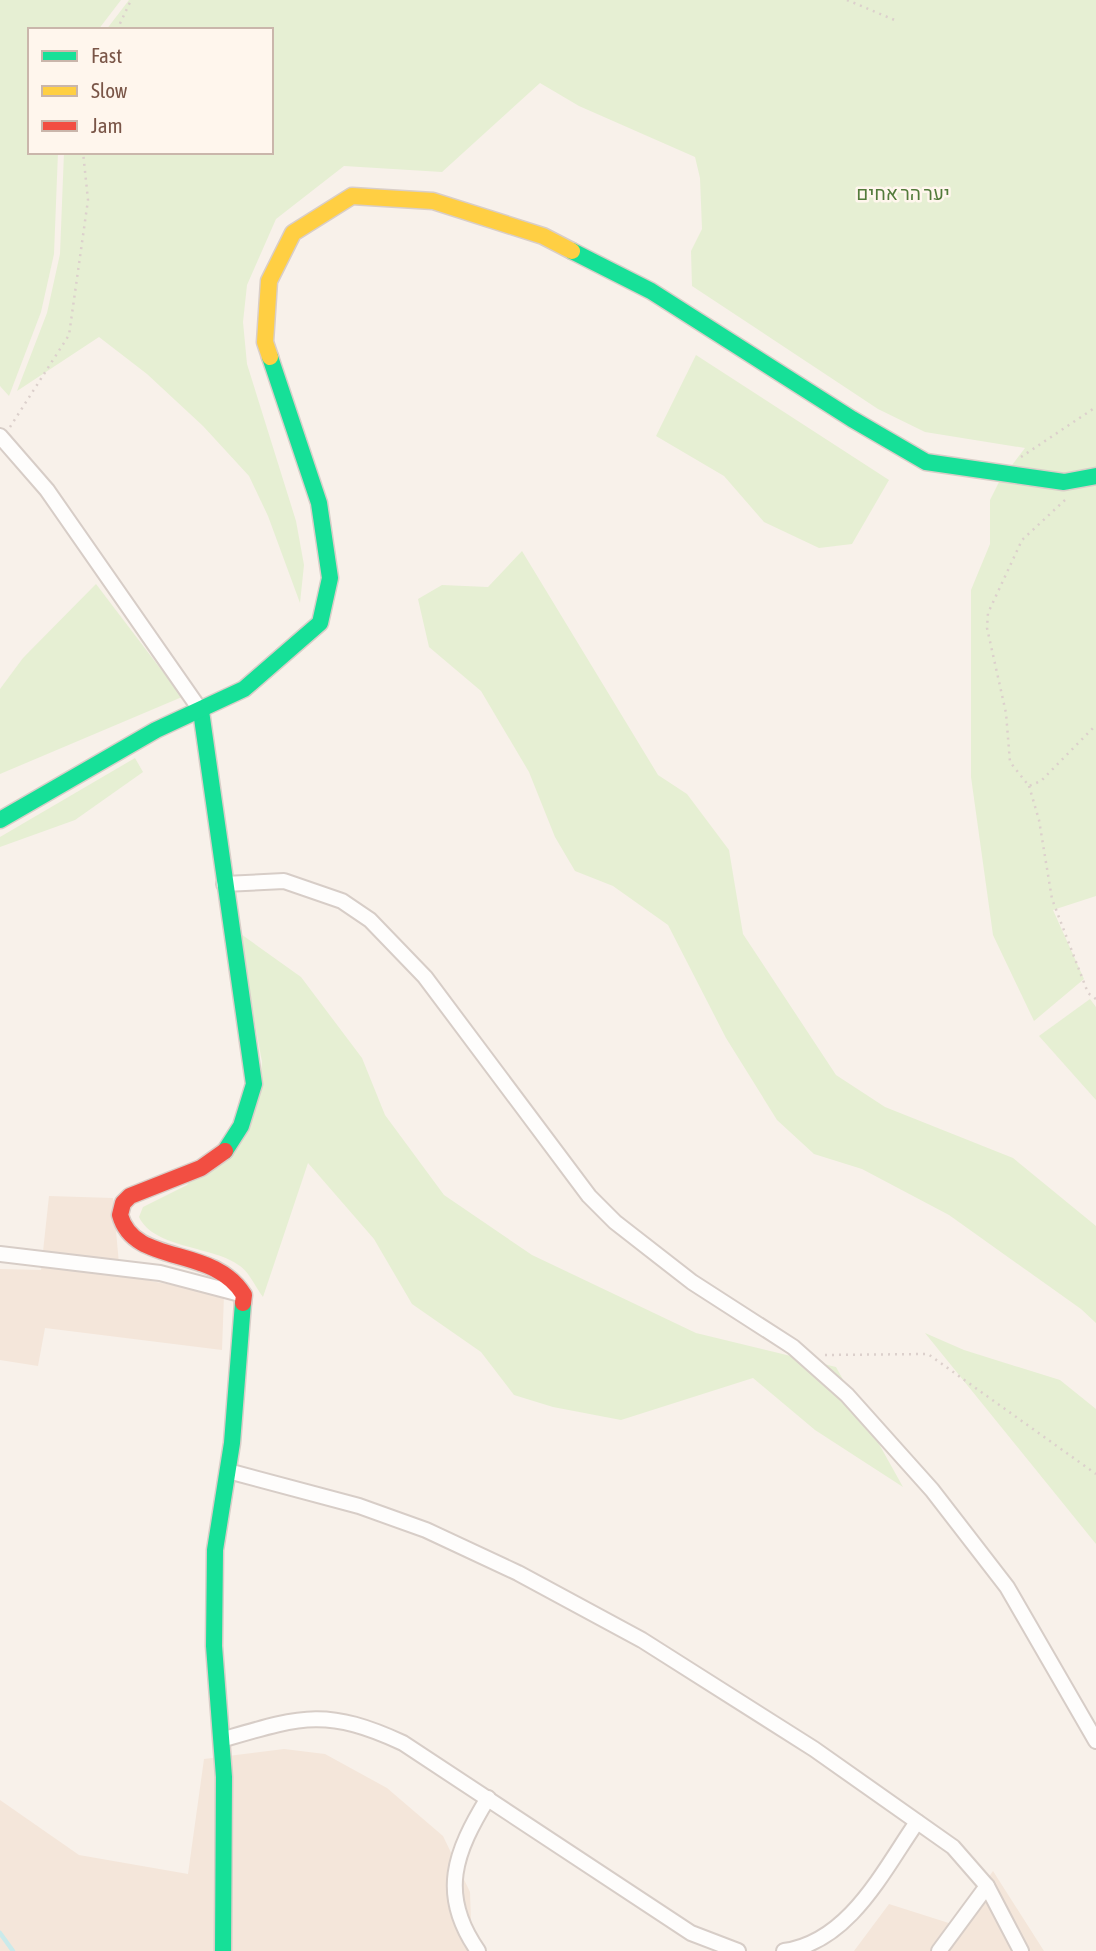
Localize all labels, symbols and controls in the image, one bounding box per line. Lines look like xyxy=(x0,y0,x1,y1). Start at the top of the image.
legend xyxy=(28,28,273,154)
text: Fast xyxy=(91,43,122,67)
text: Slow xyxy=(91,78,128,102)
text: Jam xyxy=(91,113,123,137)
park label: יער הר אחים xyxy=(856,182,950,204)

